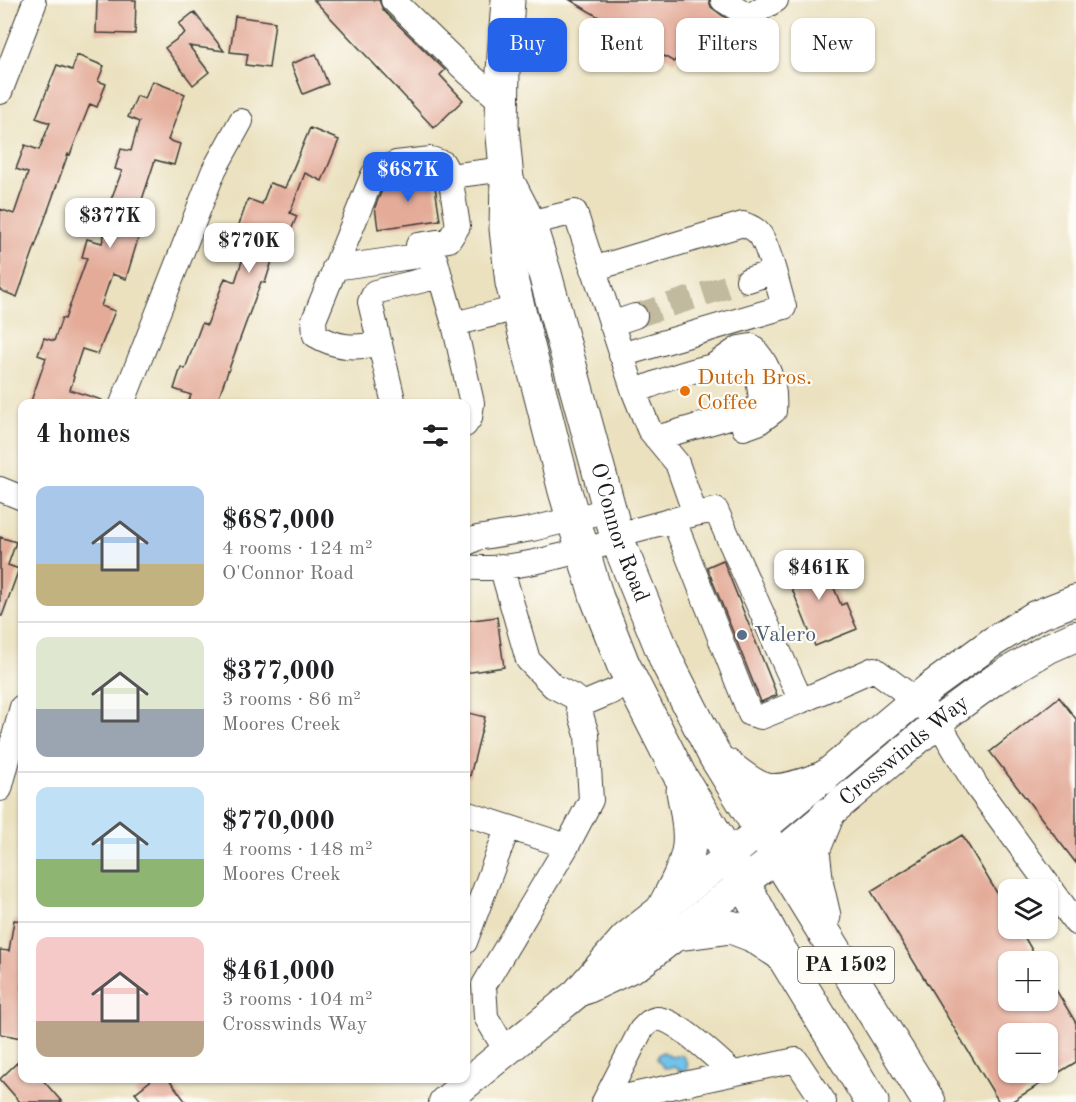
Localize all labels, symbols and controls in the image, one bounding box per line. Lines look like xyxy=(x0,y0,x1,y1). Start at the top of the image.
chip: Buy xyxy=(488,18,567,72)
chip: Rent xyxy=(579,18,664,72)
chip: Filters xyxy=(676,18,779,72)
chip: New xyxy=(791,18,875,72)
pin: $687K xyxy=(366,152,450,203)
text: $687K xyxy=(377,161,439,181)
pin: $377K xyxy=(68,198,152,249)
text: $377K xyxy=(79,207,141,227)
pin: $770K xyxy=(207,223,291,274)
text: $770K xyxy=(218,232,280,252)
place label: Dutch Bros. Coffee xyxy=(697,367,812,414)
marker: Dutch Bros. Coffee xyxy=(678,384,692,398)
icon: filters xyxy=(419,419,452,452)
text: 4 homes xyxy=(36,422,130,448)
street label: O'Connor Road xyxy=(586,460,653,605)
text: $687,000 xyxy=(222,508,335,534)
icon: home xyxy=(84,510,156,582)
text: 4 rooms · 124 m² xyxy=(222,539,372,559)
pin: $461K xyxy=(777,550,861,601)
text: $461K xyxy=(788,559,850,579)
text: O'Connor Road xyxy=(222,564,354,584)
place label: Valero xyxy=(754,624,816,646)
marker: Valero xyxy=(735,628,749,642)
text: $377,000 xyxy=(222,659,335,685)
icon: home xyxy=(84,661,156,733)
text: 3 rooms · 86 m² xyxy=(222,690,361,710)
street label: Crosswinds Way xyxy=(836,691,973,810)
text: Moores Creek xyxy=(222,715,341,735)
text: $770,000 xyxy=(222,809,335,835)
icon: home xyxy=(84,811,156,883)
text: 4 rooms · 148 m² xyxy=(222,840,372,860)
text: Moores Creek xyxy=(222,865,341,885)
map controls xyxy=(998,879,1058,1083)
button: layers xyxy=(998,879,1058,939)
road number: PA 1502 xyxy=(798,947,894,983)
button: + xyxy=(998,951,1058,1011)
text: $461,000 xyxy=(222,959,335,985)
icon: home xyxy=(84,961,156,1033)
text: 3 rooms · 104 m² xyxy=(222,990,372,1010)
text: Crosswinds Way xyxy=(222,1015,367,1035)
button: − xyxy=(998,1023,1058,1083)

